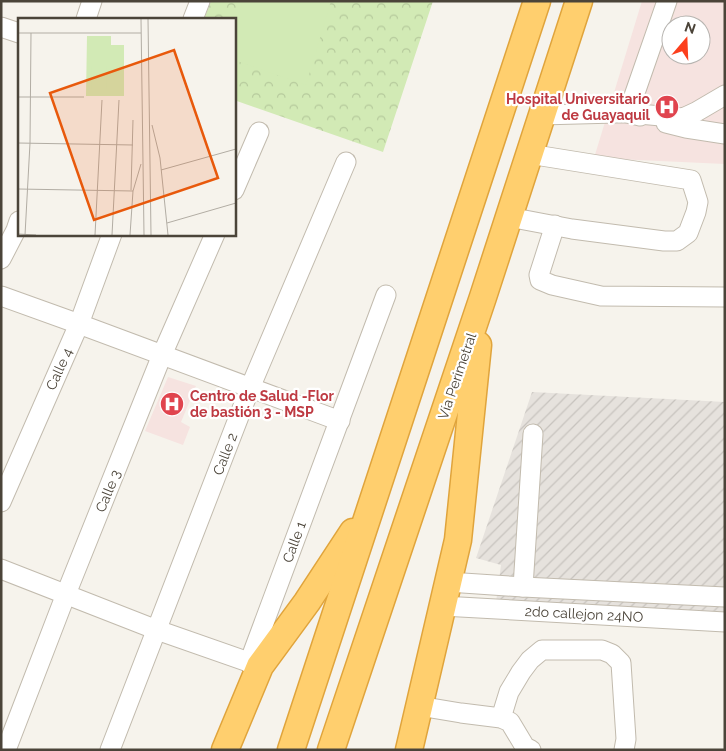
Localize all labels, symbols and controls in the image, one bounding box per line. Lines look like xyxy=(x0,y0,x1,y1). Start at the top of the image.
north arrow xyxy=(661,15,711,65)
inset map xyxy=(18,18,235,235)
text: N xyxy=(683,18,698,37)
place label: Hospital Universitario de Guayaquil xyxy=(506,91,651,123)
hospital icon: Hospital Universitario de Guayaquil xyxy=(654,94,680,120)
street label: Vía Perimetral xyxy=(435,330,479,421)
street label: Calle 4 xyxy=(43,345,75,392)
place label: Centro de Salud -Flor de bastión 3 - MSP xyxy=(190,388,335,420)
hospital icon: Centro de Salud -Flor de bastión 3 - MSP xyxy=(159,391,185,417)
street label: Calle 2 xyxy=(210,431,240,477)
street label: Calle 3 xyxy=(92,468,124,514)
street label: Calle 1 xyxy=(279,519,309,565)
street label: 2do callejon 24NO xyxy=(524,603,644,625)

